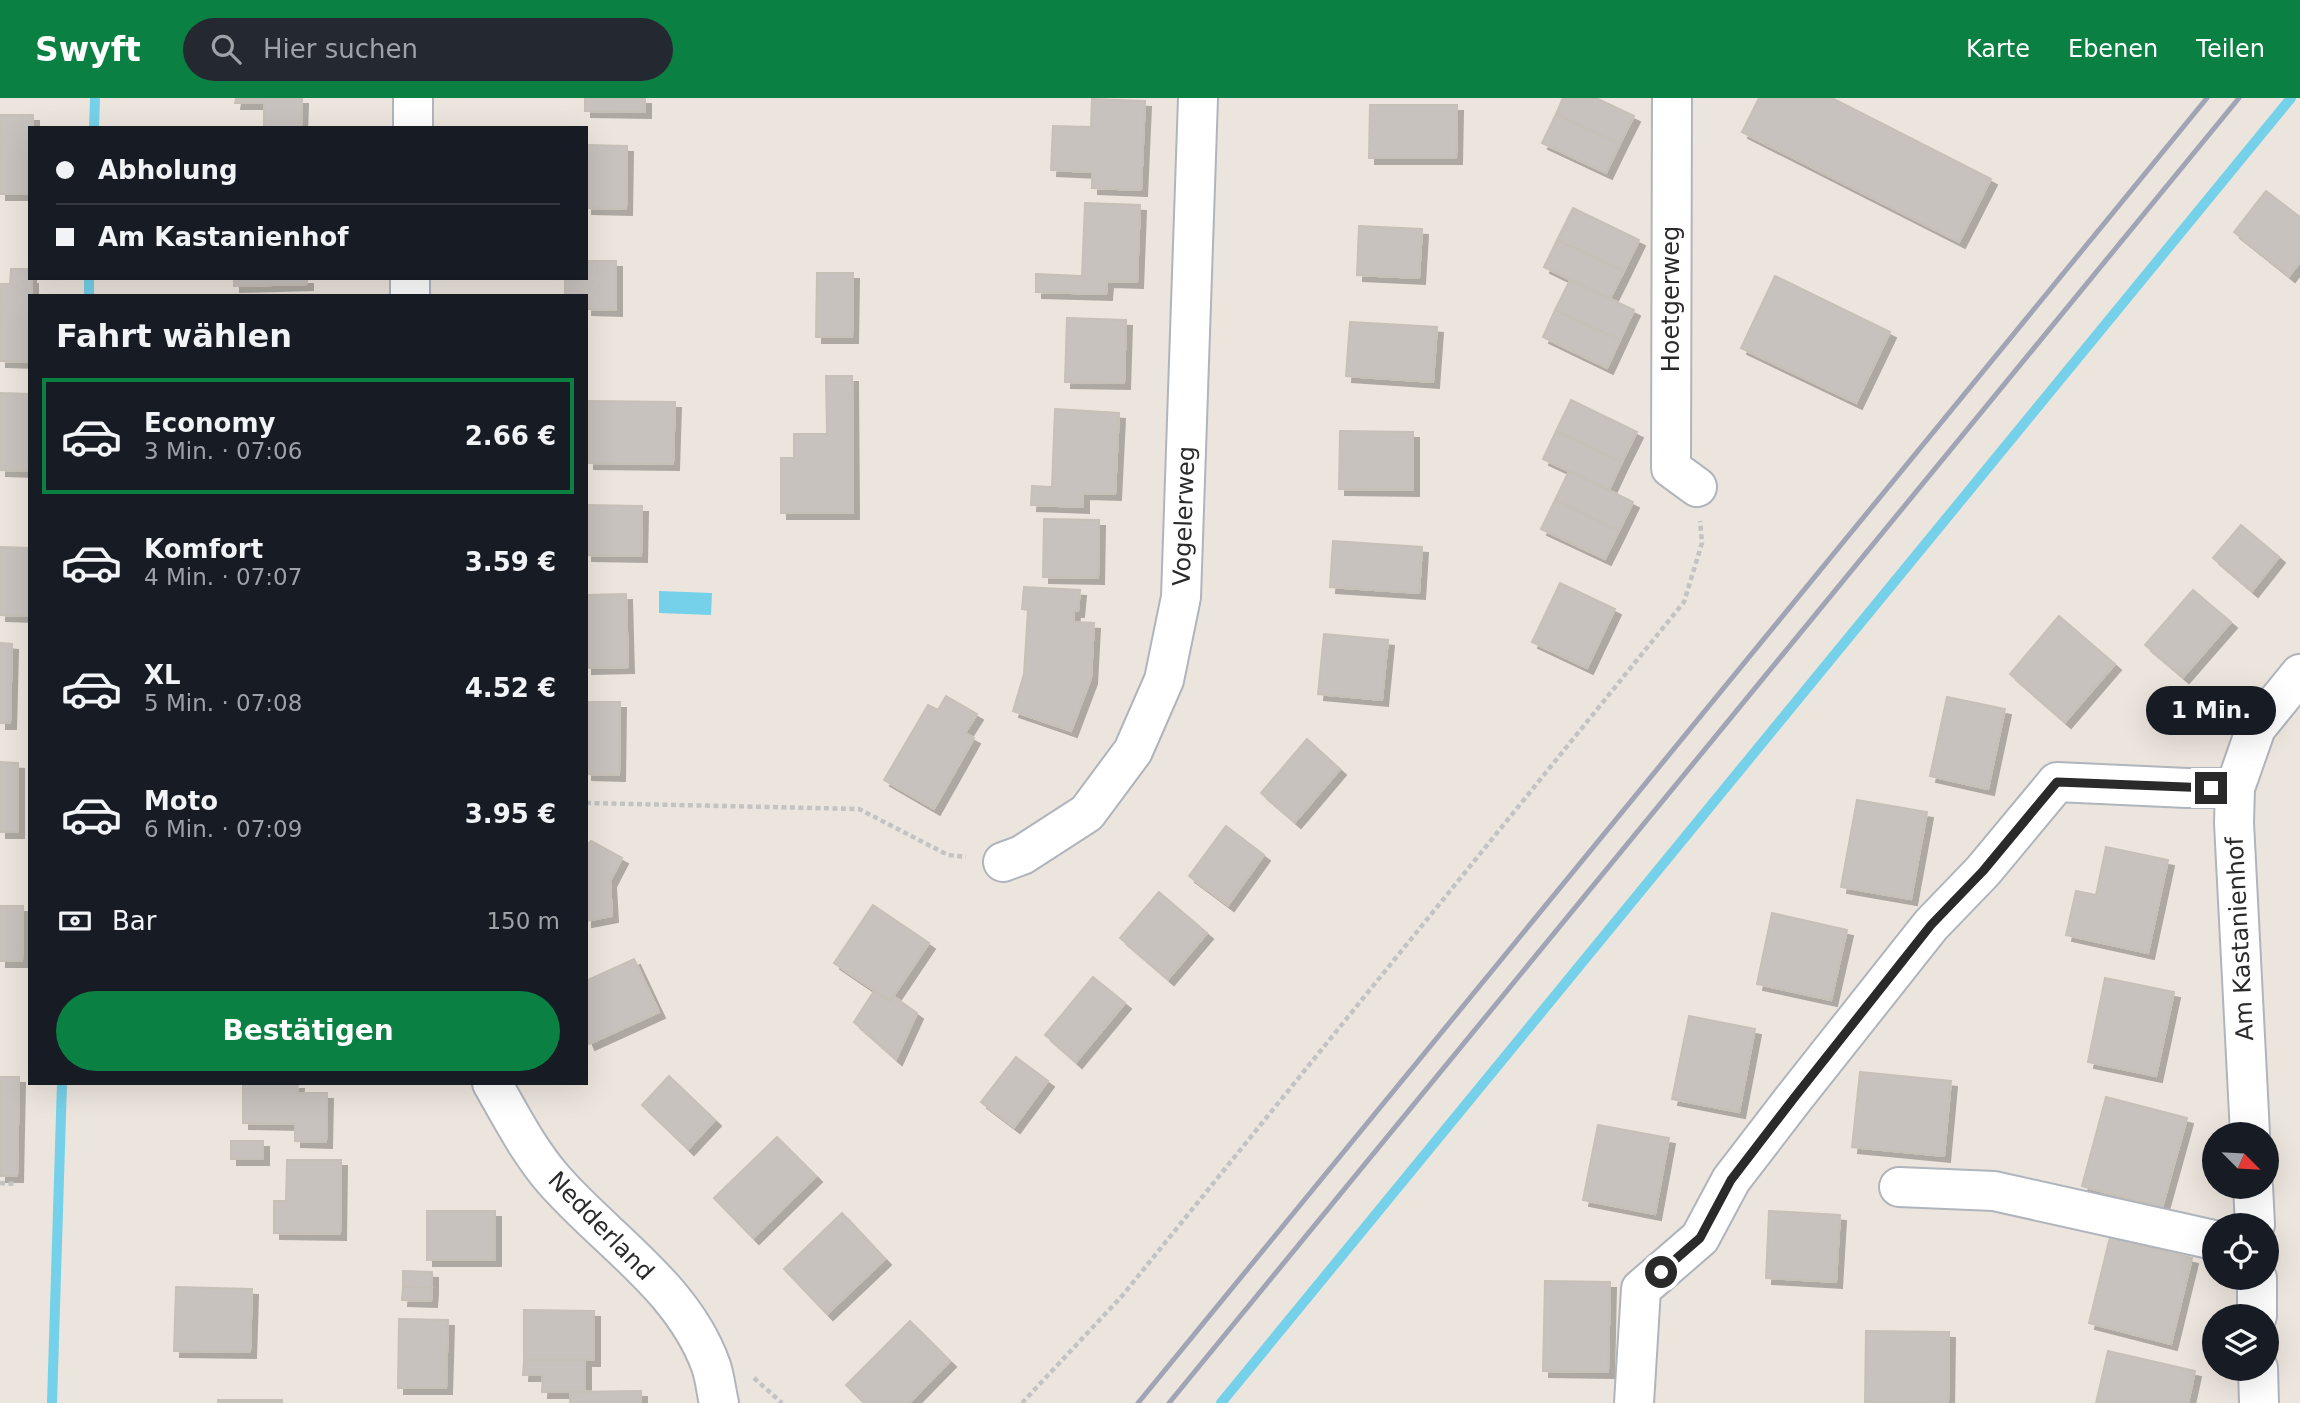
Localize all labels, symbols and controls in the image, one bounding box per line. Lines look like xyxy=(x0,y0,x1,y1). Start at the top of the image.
search box xyxy=(183,18,673,81)
text: Swyft xyxy=(35,30,141,69)
icon: search xyxy=(207,30,245,68)
text: Hier suchen xyxy=(263,34,418,64)
text: Karte xyxy=(1966,35,2030,63)
text: Ebenen xyxy=(2068,35,2158,63)
text: Teilen xyxy=(2196,35,2265,63)
text: Abholung xyxy=(98,155,238,185)
text: Am Kastanienhof xyxy=(98,222,349,252)
street label: Hoetgerweg xyxy=(1657,226,1685,372)
text: Fahrt wählen xyxy=(56,317,292,355)
icon: car xyxy=(60,405,123,468)
text: Economy xyxy=(144,408,275,438)
text: 2.66 € xyxy=(465,421,556,451)
text: 3 Min. · 07:06 xyxy=(144,438,302,464)
street label: Vogelerweg xyxy=(1168,445,1200,587)
icon: car xyxy=(60,531,123,594)
text: Komfort xyxy=(144,534,263,564)
text: 3.59 € xyxy=(465,547,556,577)
text: 4 Min. · 07:07 xyxy=(144,564,302,590)
icon: car xyxy=(60,657,123,720)
text: XL xyxy=(144,660,181,690)
text: 4.52 € xyxy=(465,673,556,703)
callout: 1 Min. xyxy=(2146,686,2276,736)
text: 5 Min. · 07:08 xyxy=(144,690,302,716)
text: 1 Min. xyxy=(2171,697,2251,723)
route end xyxy=(2195,772,2227,804)
icon: car xyxy=(60,783,123,846)
text: Moto xyxy=(144,786,218,816)
text: 3.95 € xyxy=(465,799,556,829)
text: 6 Min. · 07:09 xyxy=(144,816,302,842)
street label: Am Kastanienhof xyxy=(2221,836,2259,1042)
icon: cash xyxy=(56,902,94,940)
text: Bar xyxy=(112,906,156,936)
text: 150 m xyxy=(486,908,560,934)
button: Bestätigen xyxy=(56,991,560,1071)
north arrow xyxy=(2202,1122,2278,1199)
map controls xyxy=(2202,1122,2279,1381)
street label: Nedderland xyxy=(542,1166,660,1286)
button: locate xyxy=(2202,1213,2279,1290)
route start xyxy=(1645,1256,1677,1288)
button: layers xyxy=(2202,1304,2279,1381)

